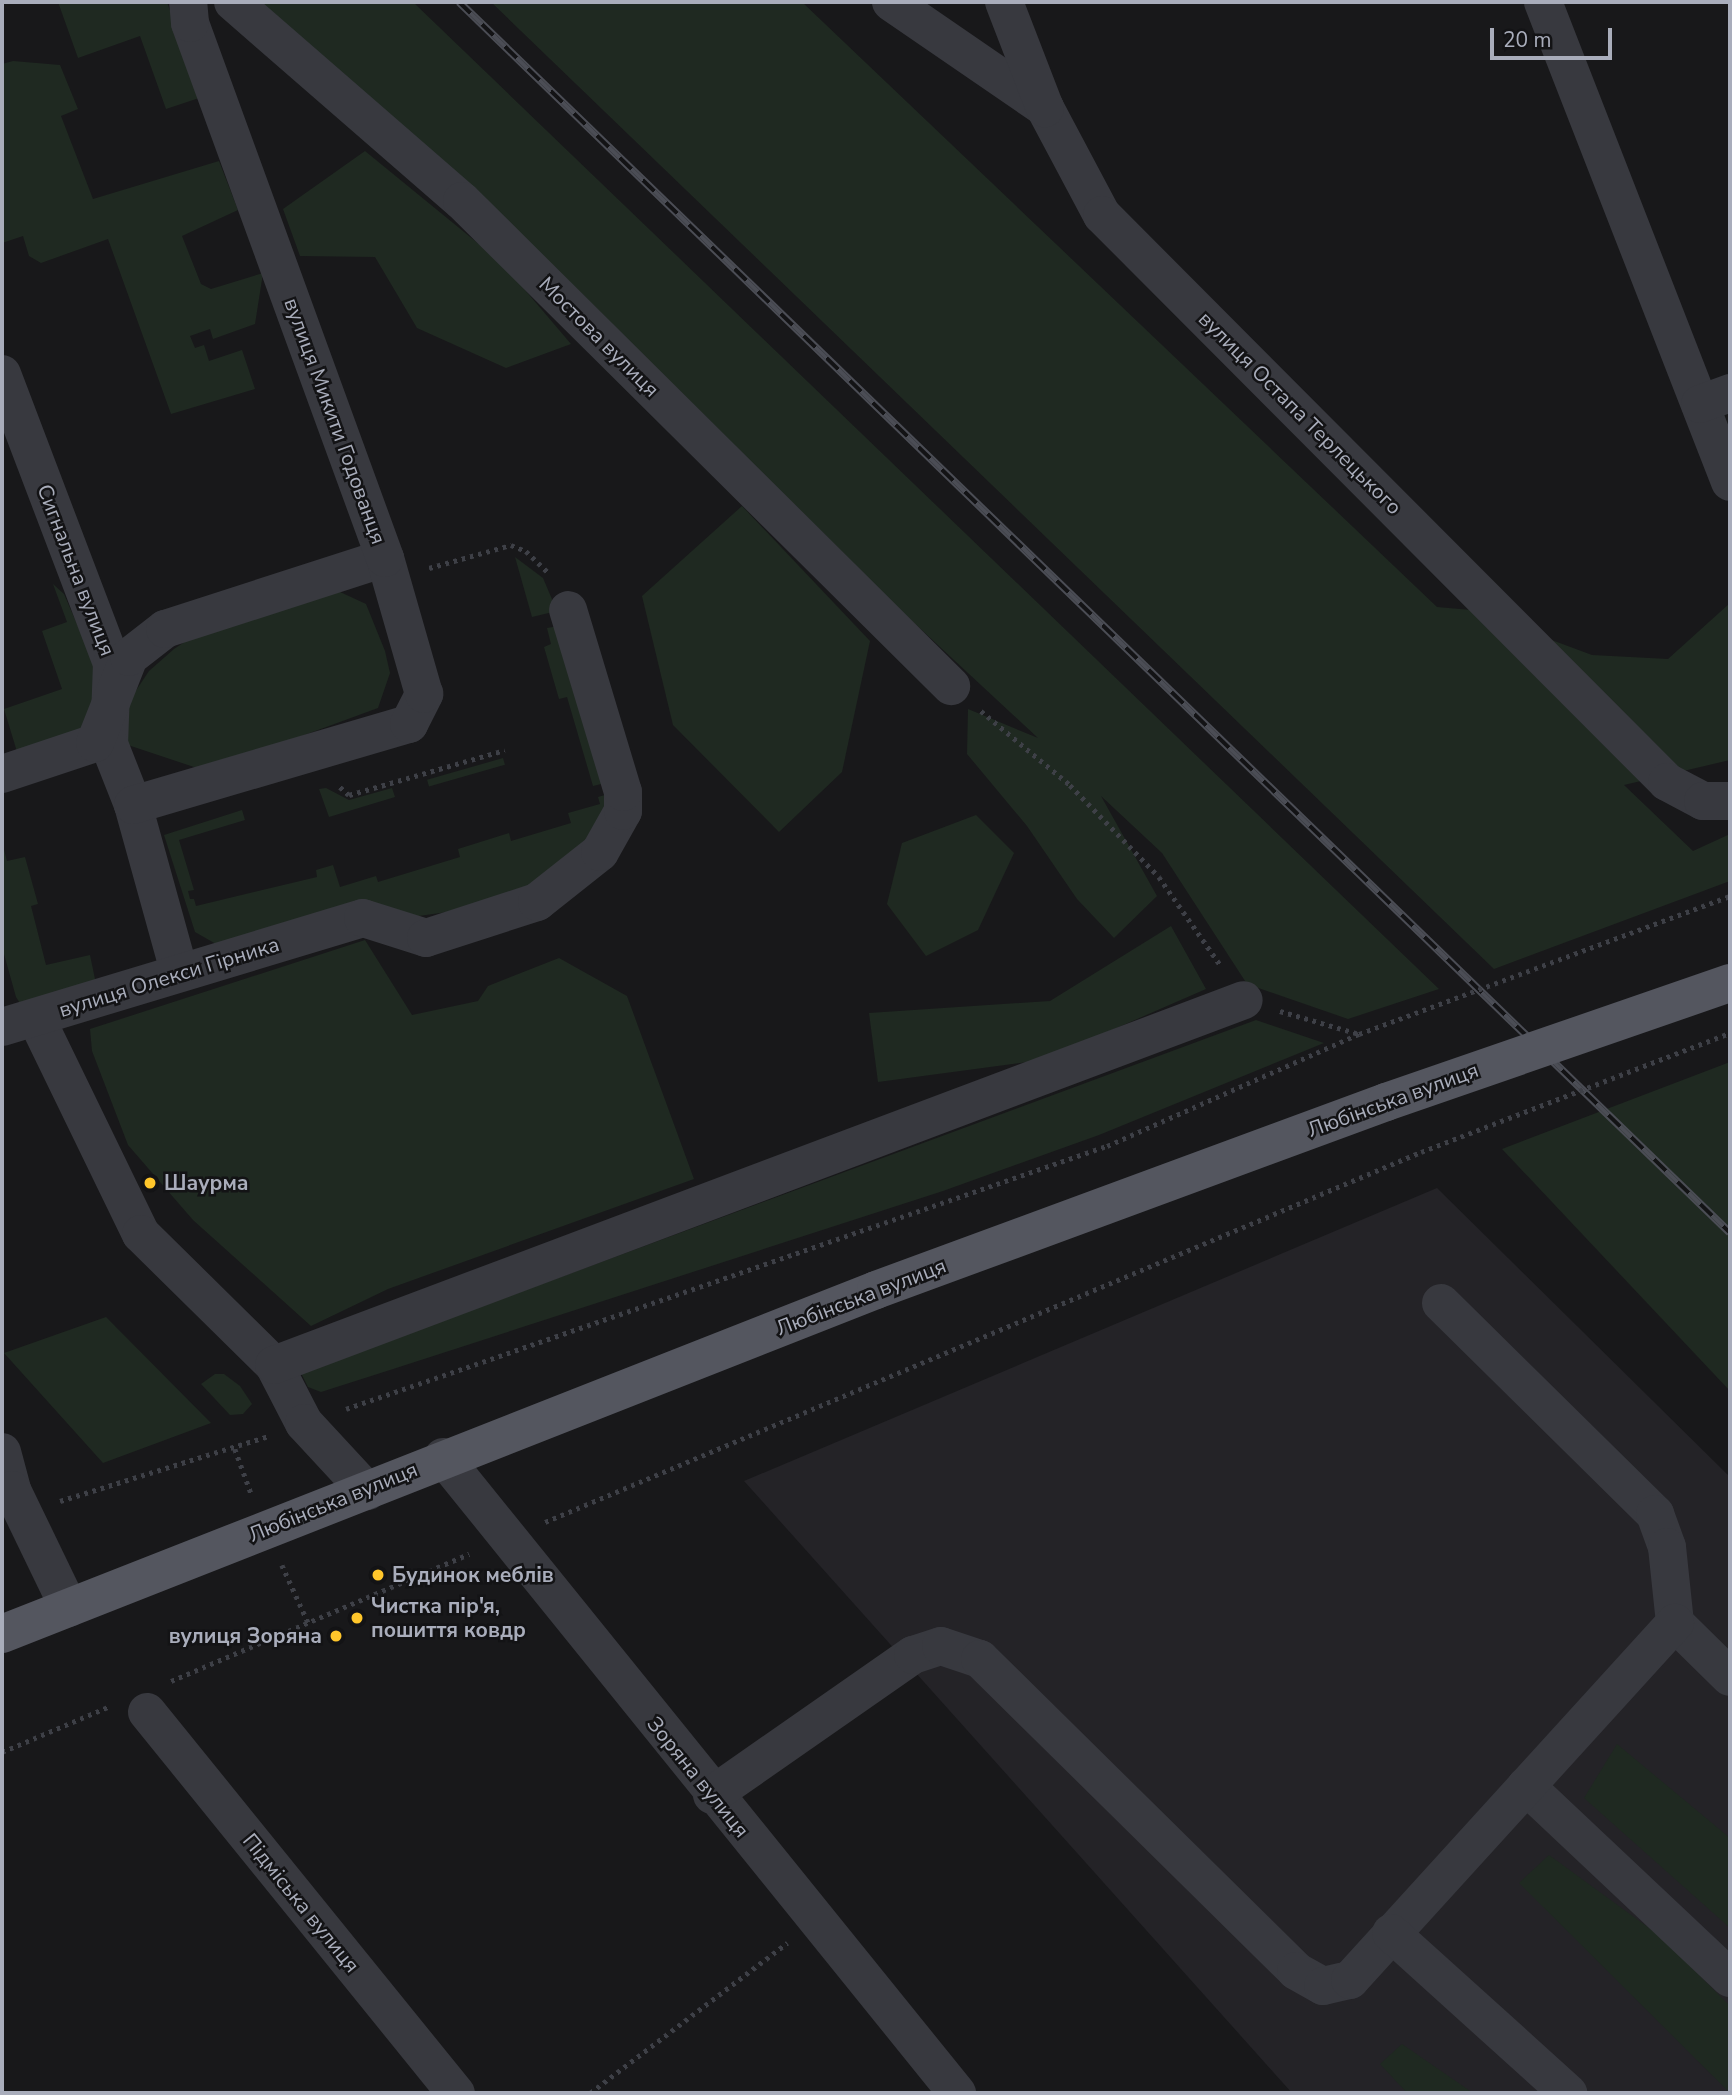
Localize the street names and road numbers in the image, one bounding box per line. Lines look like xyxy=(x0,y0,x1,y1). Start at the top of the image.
street label: Мостова вулиця xyxy=(534,272,664,402)
street label: вулиця Микити Годованця xyxy=(279,295,391,547)
street label: вулиця Остапа Терлецького xyxy=(1193,306,1407,520)
street label: Сигнальна вулиця xyxy=(32,481,120,659)
street label: вулиця Олекси Гірника xyxy=(56,931,282,1023)
street label: Любінська вулиця xyxy=(1304,1057,1482,1143)
street label: Любінська вулиця xyxy=(772,1253,950,1341)
street label: Любінська вулиця xyxy=(245,1457,421,1547)
street label: Зоряна вулиця xyxy=(642,1711,754,1843)
street label: Підміська вулиця xyxy=(237,1828,365,1978)

